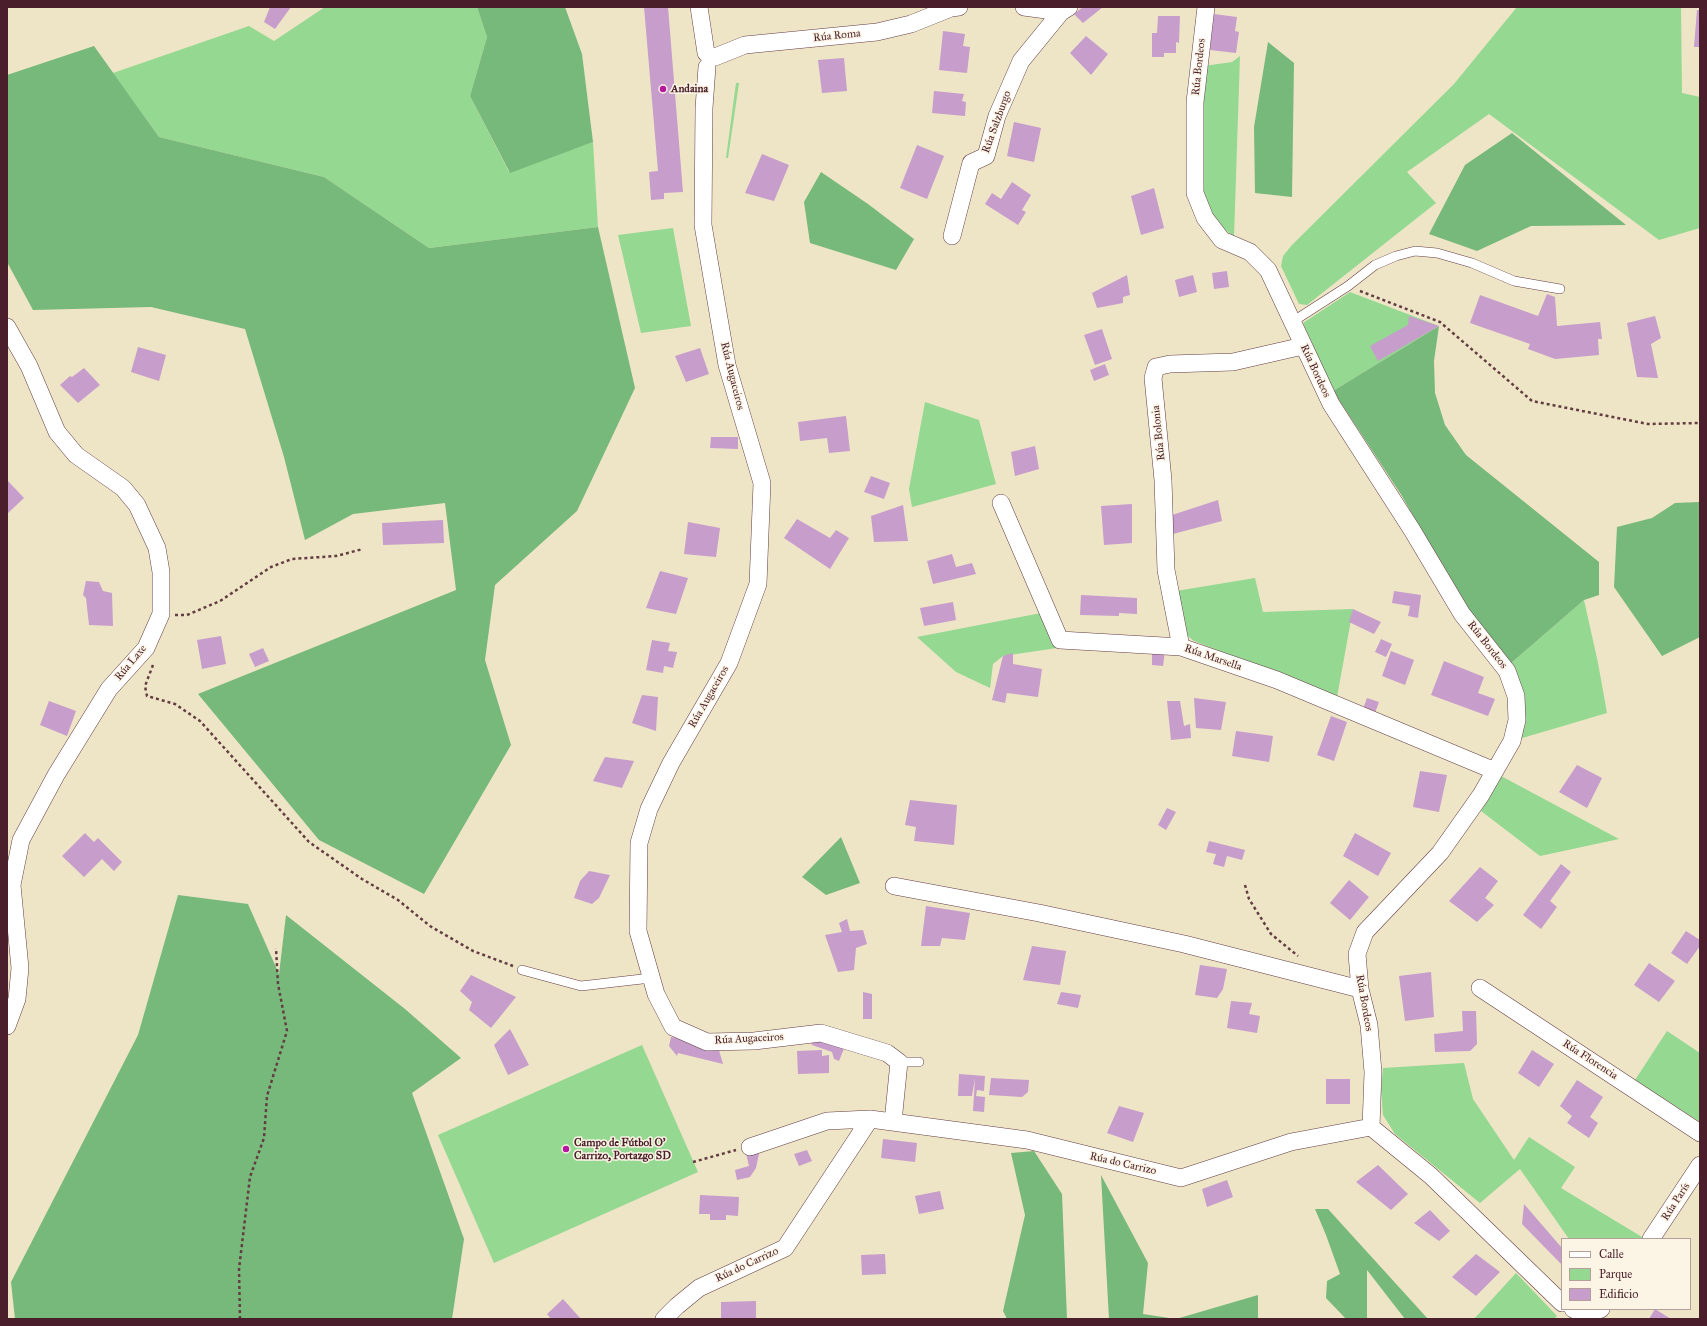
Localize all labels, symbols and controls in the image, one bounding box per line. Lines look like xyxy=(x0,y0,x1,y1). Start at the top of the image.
street label: Rúa Roma xyxy=(813,27,861,45)
street label: Rúa Bordeos xyxy=(1189,38,1209,96)
place label: Andaina xyxy=(671,82,708,96)
marker: Andaina xyxy=(658,84,668,94)
street label: Rúa Salzburgo xyxy=(980,89,1014,155)
street label: Rúa Augaceiros xyxy=(717,341,747,411)
street label: Rúa Bordeos xyxy=(1297,342,1333,400)
street label: Rúa Bolonia xyxy=(1150,405,1168,461)
street label: Rúa Bordeos xyxy=(1464,618,1510,672)
street label: Rúa Laxe xyxy=(112,642,150,684)
street label: Rúa Marsella xyxy=(1183,642,1243,674)
street label: Rúa Augaceiros xyxy=(686,664,732,730)
street label: Rúa Bordeos xyxy=(1353,974,1375,1032)
street label: Rúa Augaceiros xyxy=(714,1031,784,1047)
street label: Rúa Florencia xyxy=(1560,1037,1620,1083)
place label: Campo de Fútbol O' Carrizo, Portazgo SD xyxy=(574,1136,671,1162)
marker: Campo de Fútbol O' Carrizo, Portazgo SD xyxy=(561,1144,571,1154)
street label: Rúa do Carrizo xyxy=(1088,1150,1158,1178)
street label: Rúa París xyxy=(1659,1181,1693,1223)
legend xyxy=(1561,1238,1691,1310)
street label: Rúa do Carrizo xyxy=(713,1245,781,1285)
text: Calle xyxy=(1599,1247,1624,1261)
text: Parque xyxy=(1599,1267,1632,1281)
text: Edificio xyxy=(1599,1287,1638,1301)

